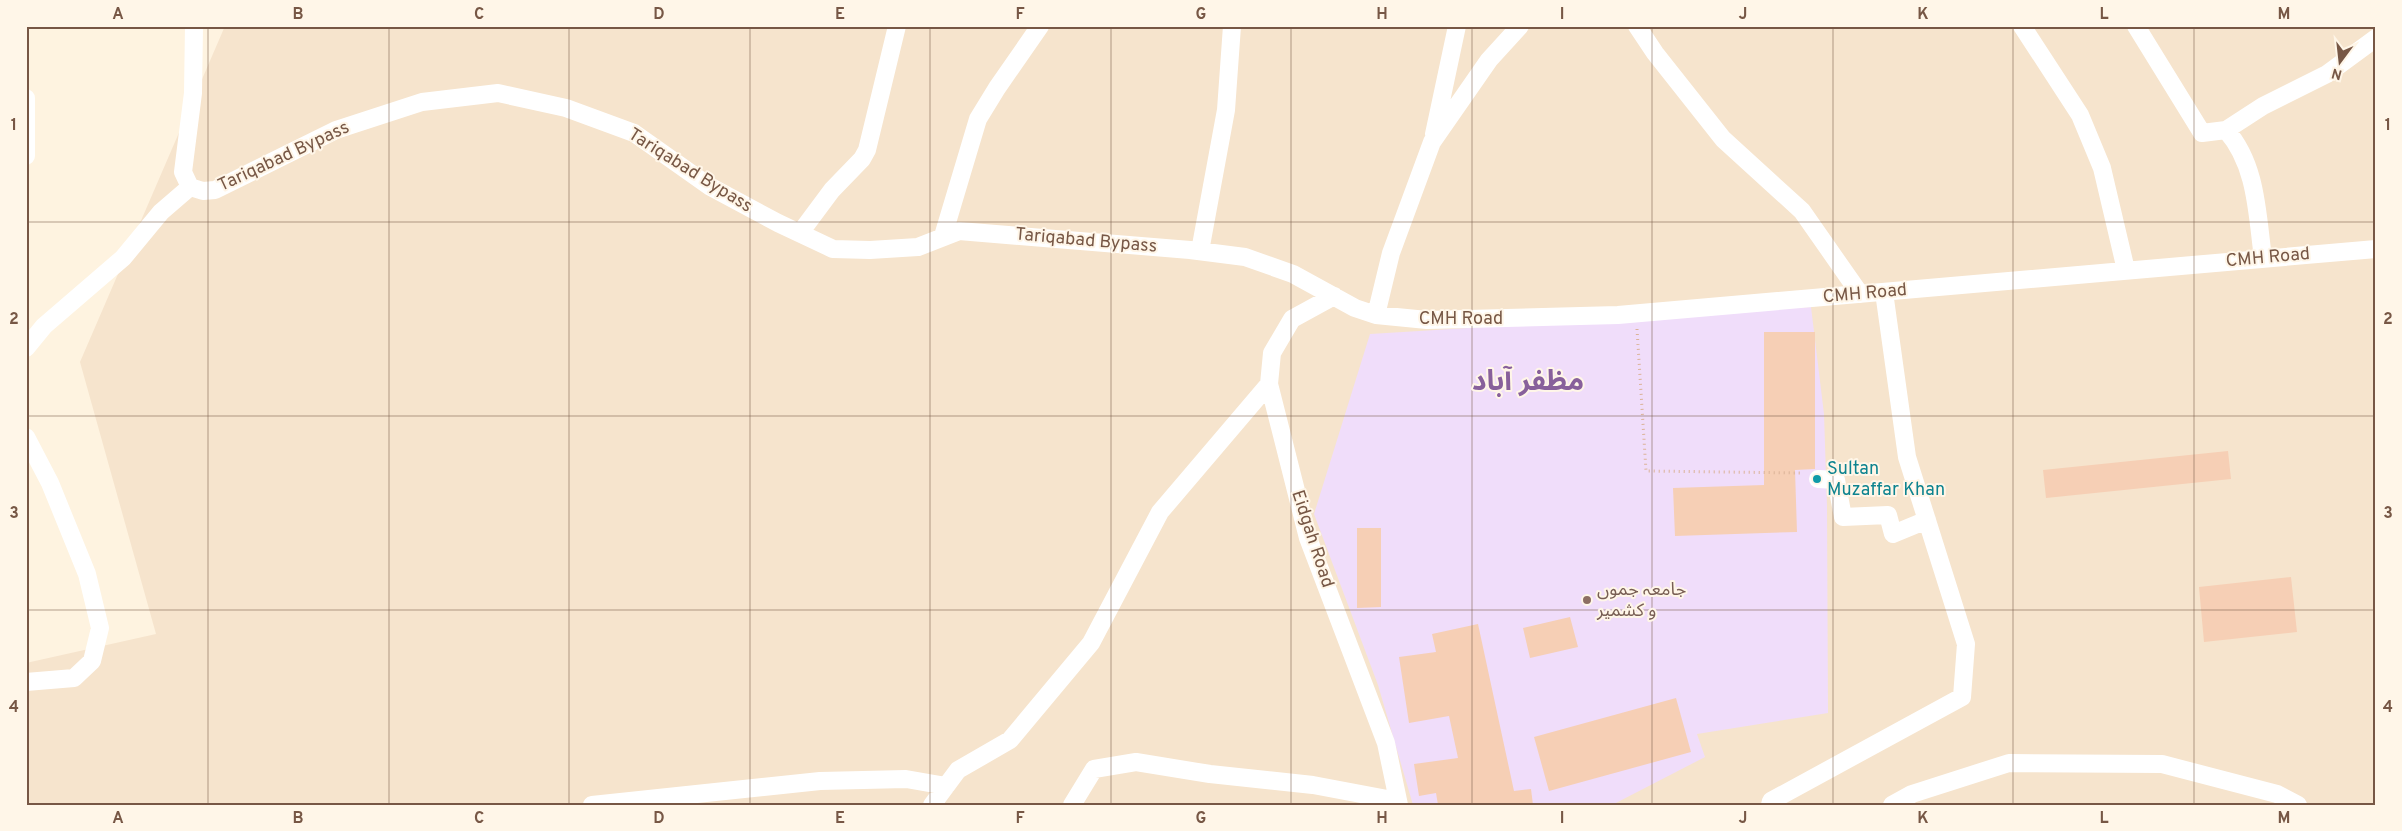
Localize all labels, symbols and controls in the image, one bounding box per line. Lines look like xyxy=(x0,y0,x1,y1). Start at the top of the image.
text: A xyxy=(112,5,124,25)
text: B xyxy=(292,5,304,25)
text: C xyxy=(474,5,484,25)
text: D xyxy=(653,5,665,25)
text: E xyxy=(835,5,845,25)
text: F xyxy=(1015,5,1025,25)
text: G xyxy=(1196,5,1206,25)
text: H xyxy=(1376,5,1388,25)
text: I xyxy=(1560,5,1564,25)
text: J xyxy=(1739,5,1747,25)
text: K xyxy=(1917,5,1929,25)
text: L xyxy=(2099,5,2109,25)
text: M xyxy=(2278,5,2290,25)
north arrow xyxy=(2314,38,2364,88)
text: N xyxy=(2330,64,2344,83)
text: 1 xyxy=(11,116,17,136)
street label: Tariqabad Bypass xyxy=(215,116,353,198)
text: 1 xyxy=(2385,116,2391,136)
street label: Tariqabad Bypass xyxy=(623,123,757,219)
street label: Tariqabad Bypass xyxy=(1014,223,1158,259)
street label: CMH Road xyxy=(2225,243,2311,273)
street label: CMH Road xyxy=(1822,279,1908,309)
street label: CMH Road xyxy=(1419,308,1503,331)
text: 2 xyxy=(9,310,19,330)
text: 2 xyxy=(2383,310,2393,330)
district label: مظفر آباد xyxy=(1472,365,1584,401)
place label: Sultan Muzaffar Khan xyxy=(1827,458,1945,502)
marker: Sultan Muzaffar Khan xyxy=(1811,473,1823,485)
street label: Eidgah Road xyxy=(1285,487,1339,591)
text: 3 xyxy=(9,504,19,524)
text: 3 xyxy=(2383,504,2393,524)
place label: جامعہ جموں و کشمیر xyxy=(1596,579,1686,623)
marker: جامعہ جموں و کشمیر xyxy=(1581,594,1593,606)
text: 4 xyxy=(9,698,19,718)
text: 4 xyxy=(2383,698,2393,718)
text: A xyxy=(112,809,124,829)
text: B xyxy=(292,809,304,829)
text: C xyxy=(474,809,484,829)
text: D xyxy=(653,809,665,829)
text: E xyxy=(835,809,845,829)
text: F xyxy=(1015,809,1025,829)
text: G xyxy=(1196,809,1206,829)
text: H xyxy=(1376,809,1388,829)
text: I xyxy=(1560,809,1564,829)
text: J xyxy=(1739,809,1747,829)
text: K xyxy=(1917,809,1929,829)
text: L xyxy=(2099,809,2109,829)
text: M xyxy=(2278,809,2290,829)

